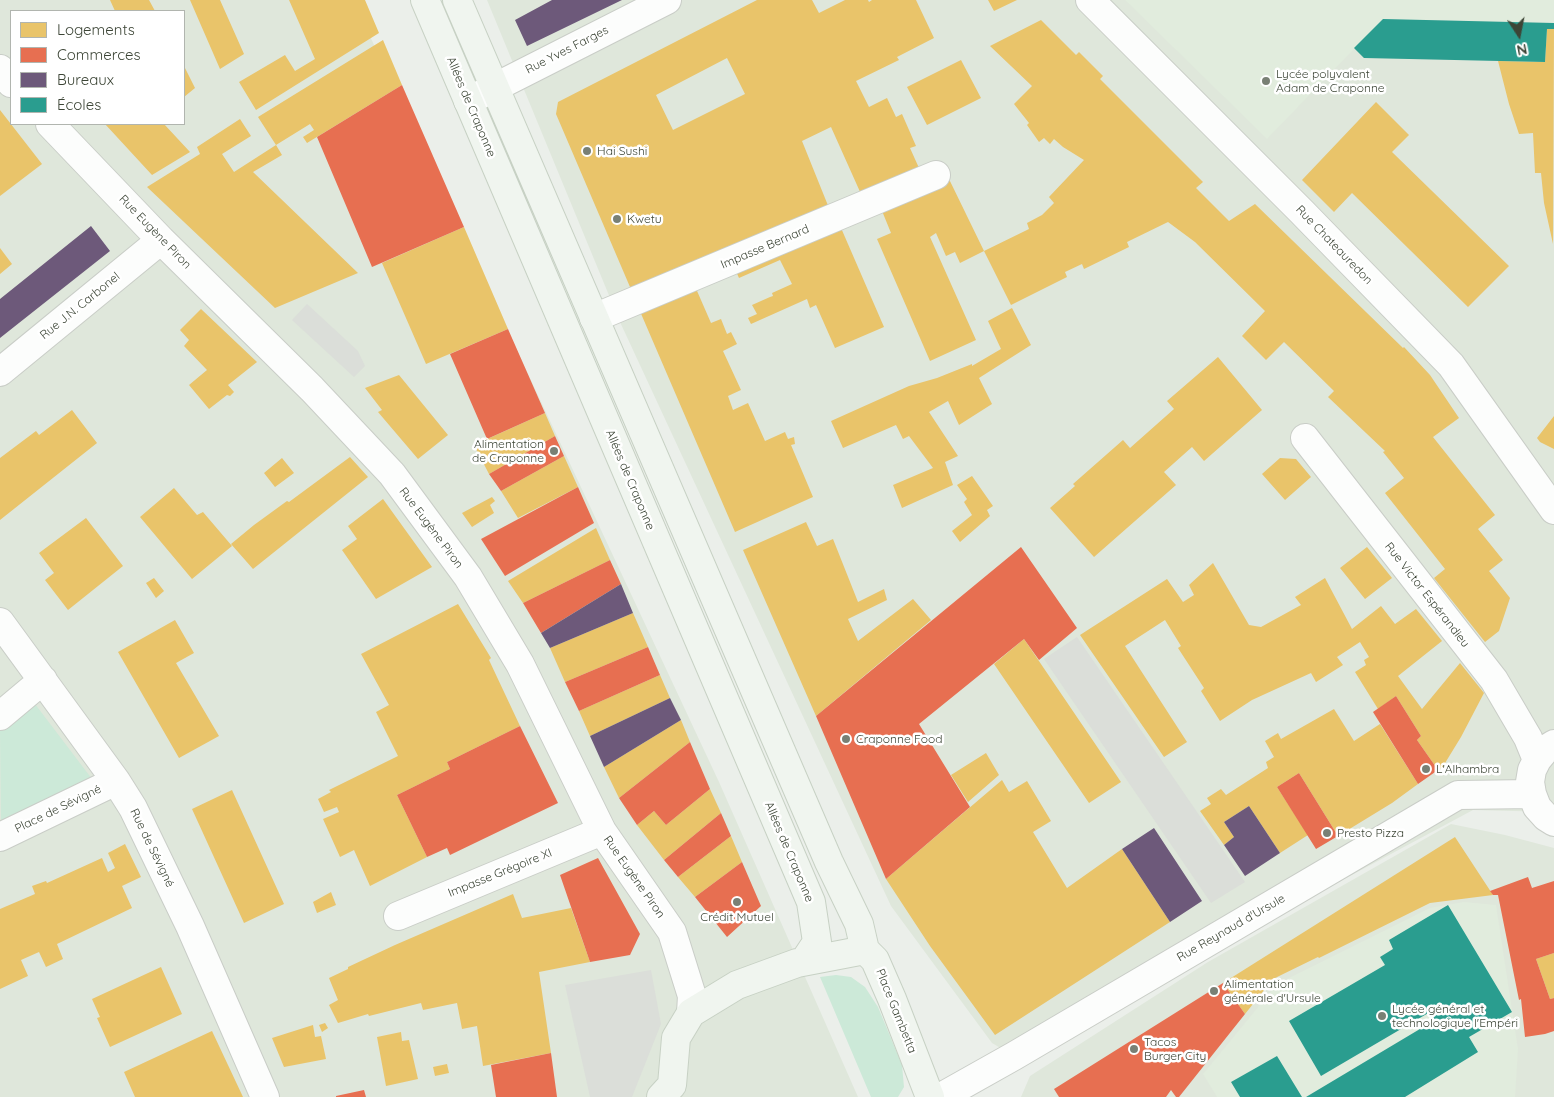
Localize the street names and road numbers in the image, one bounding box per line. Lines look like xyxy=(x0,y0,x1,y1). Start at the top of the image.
street label: Rue Yves Farges xyxy=(523,23,611,77)
street label: Allées de Craponne xyxy=(443,55,499,159)
street label: Rue Eugène Piron xyxy=(116,192,194,272)
street label: Rue Chateauredon xyxy=(1293,203,1375,287)
street label: Impasse Bernard xyxy=(719,222,811,272)
street label: Rue J.N. Carbonel xyxy=(37,269,123,343)
street label: Allées de Craponne xyxy=(602,428,658,532)
street label: Rue Eugène Piron xyxy=(396,485,466,571)
street label: Rue Victor Espérandieu xyxy=(1382,540,1472,650)
street label: Place de Sévigné xyxy=(12,782,104,836)
street label: Allées de Craponne xyxy=(761,800,817,904)
street label: Rue de Sévigné xyxy=(127,806,177,890)
street label: Rue Eugène Piron xyxy=(600,833,668,921)
street label: Impasse Grégoire XI xyxy=(446,846,554,900)
street label: Rue Reynaud d'Ursule xyxy=(1174,891,1288,965)
street label: Place Gambetta xyxy=(873,967,919,1055)

